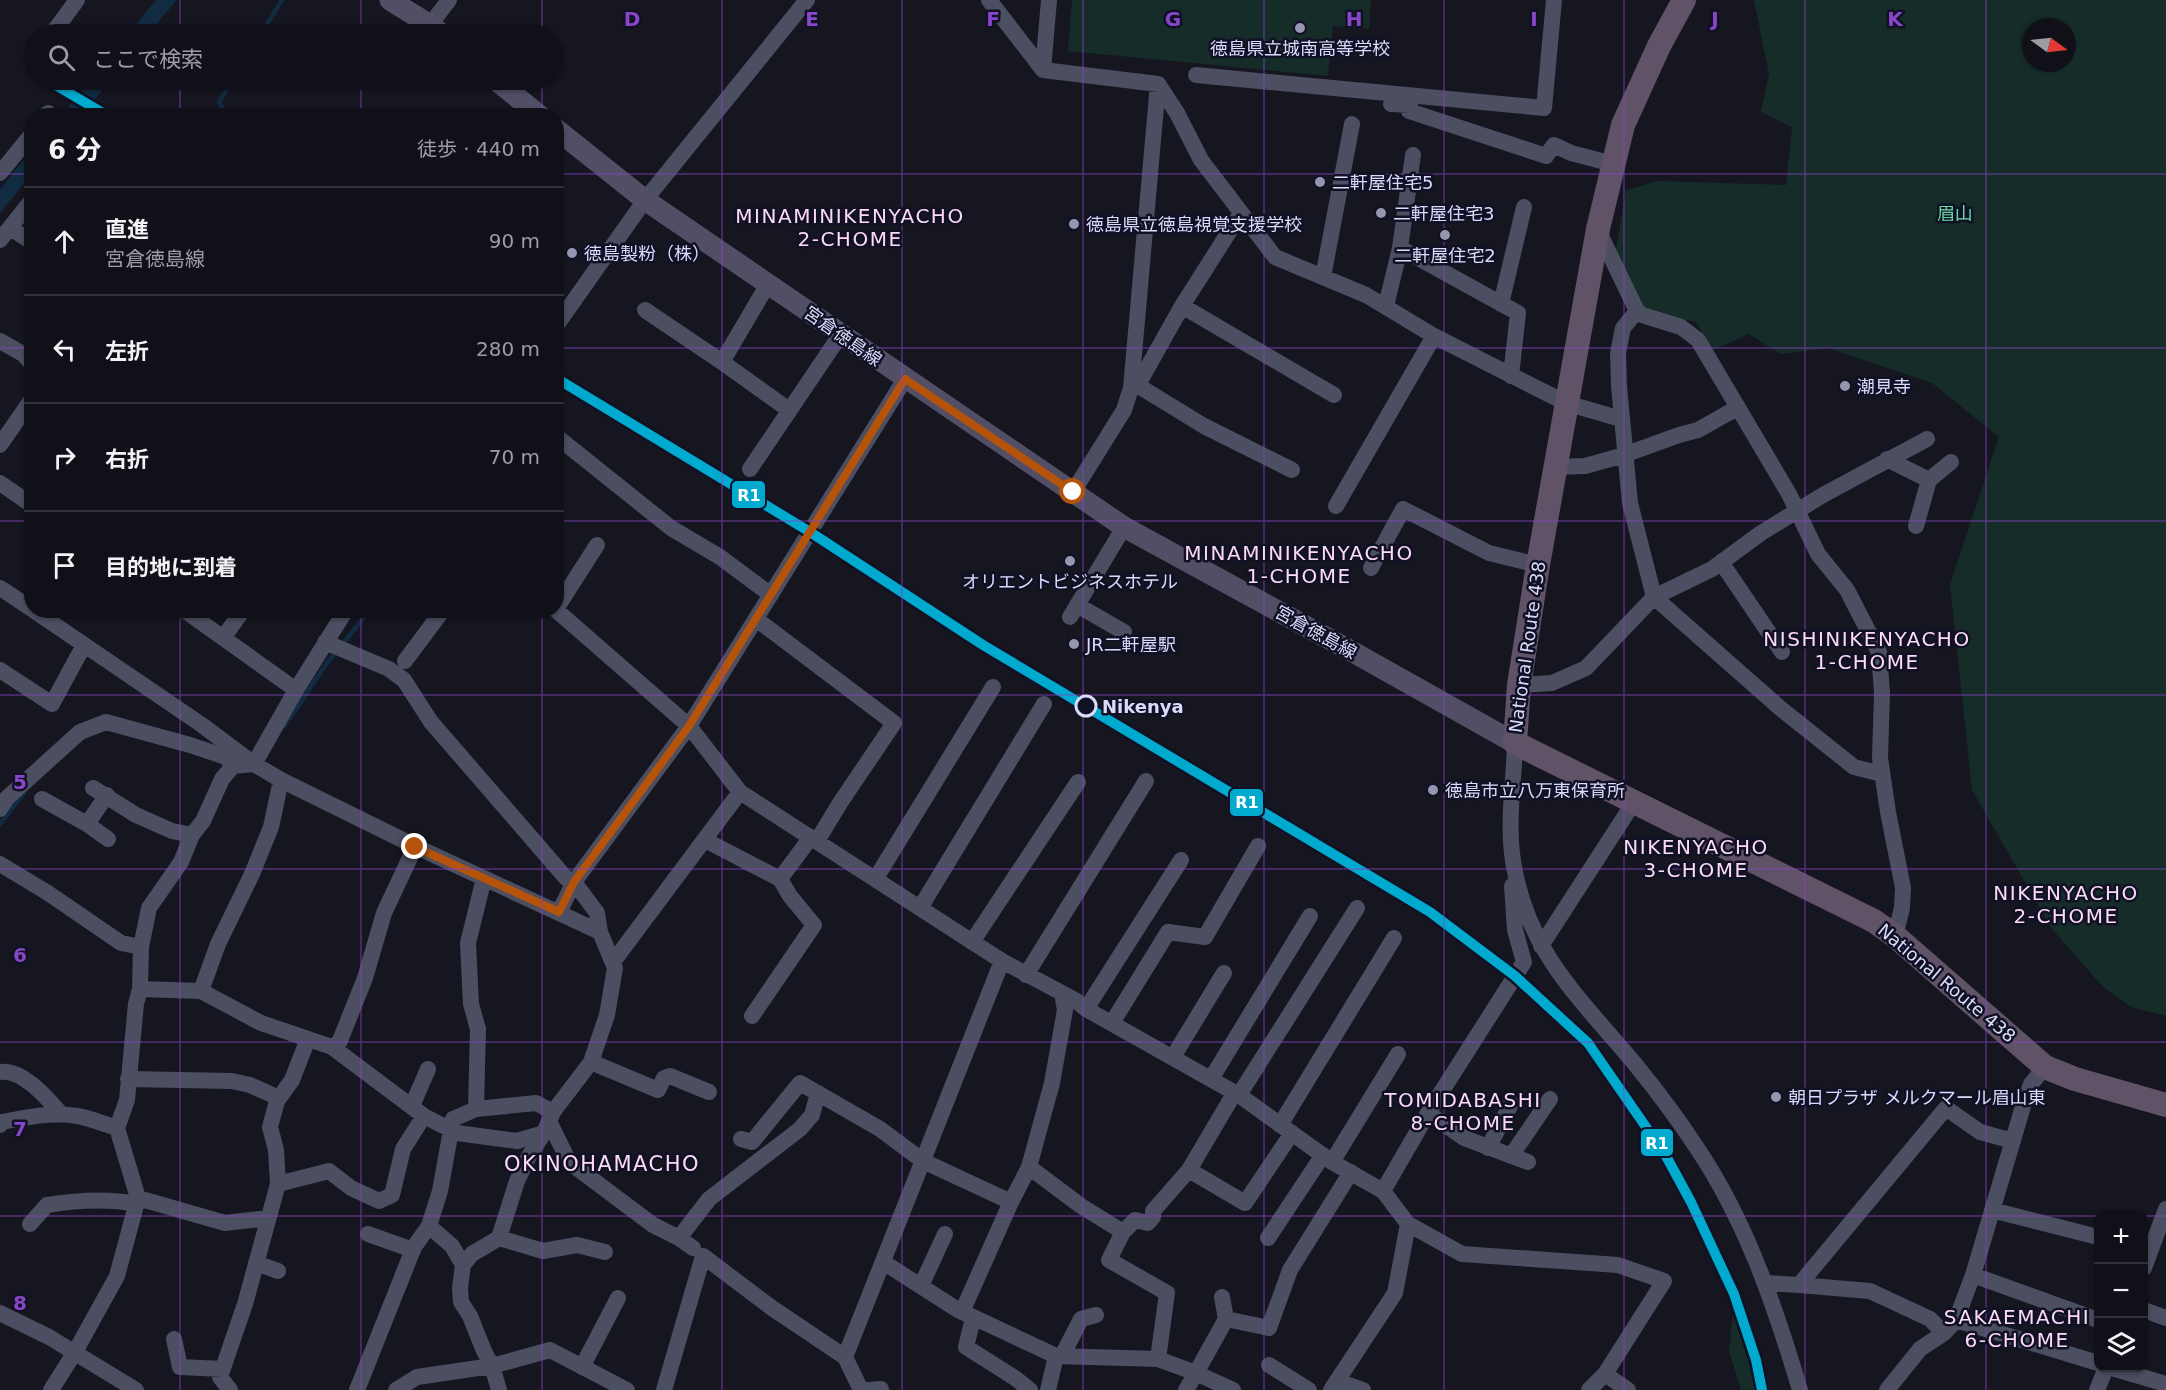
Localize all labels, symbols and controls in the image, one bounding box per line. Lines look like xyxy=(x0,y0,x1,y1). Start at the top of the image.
text: D xyxy=(624,7,640,31)
text: E xyxy=(805,7,819,31)
text: F xyxy=(986,7,1000,31)
text: G xyxy=(1165,7,1181,31)
text: H xyxy=(1346,7,1362,31)
text: I xyxy=(1530,7,1538,31)
text: J xyxy=(1709,7,1719,31)
text: K xyxy=(1887,7,1904,31)
north arrow xyxy=(2022,18,2076,72)
marker: 徳島県立城南高等学校 xyxy=(1293,21,1307,35)
search box xyxy=(24,24,564,90)
place label: 徳島県立城南高等学校 xyxy=(1210,38,1390,59)
icon: search xyxy=(45,41,78,74)
text: ここで検索 xyxy=(93,47,203,72)
text: 6 分 xyxy=(48,135,101,165)
text: 徒歩 · 440 m xyxy=(417,137,540,161)
place label: 二軒屋住宅5 xyxy=(1332,172,1433,193)
marker: 二軒屋住宅5 xyxy=(1313,175,1327,189)
place label: 二軒屋住宅3 xyxy=(1393,203,1494,224)
park label: 眉山 xyxy=(1937,203,1973,224)
district label: MINAMINIKENYACHO 2-CHOME xyxy=(735,204,965,251)
marker: 二軒屋住宅3 xyxy=(1374,206,1388,220)
place label: 徳島県立徳島視覚支援学校 xyxy=(1086,214,1302,235)
text: 直進 xyxy=(105,217,149,242)
marker: 徳島県立徳島視覚支援学校 xyxy=(1067,217,1081,231)
icon: ahead xyxy=(48,225,81,258)
marker: 二軒屋住宅2 xyxy=(1438,228,1452,242)
text: 90 m xyxy=(489,229,540,253)
place label: 徳島製粉（株） xyxy=(584,243,710,264)
place label: 二軒屋住宅2 xyxy=(1394,245,1496,266)
marker: 徳島製粉（株） xyxy=(565,246,579,260)
text: 宮倉徳島線 xyxy=(105,247,205,271)
street label: 宮倉徳島線 xyxy=(800,302,886,370)
icon: left xyxy=(48,333,81,366)
text: 280 m xyxy=(476,337,540,361)
text: 左折 xyxy=(105,339,149,364)
place label: 潮見寺 xyxy=(1857,376,1911,397)
marker: 潮見寺 xyxy=(1838,379,1852,393)
icon: right xyxy=(48,441,81,474)
text: 70 m xyxy=(489,445,540,469)
text: 右折 xyxy=(105,447,149,472)
route start xyxy=(1059,478,1085,504)
line badge: R1 xyxy=(731,480,766,509)
text: R1 xyxy=(737,486,761,505)
district label: MINAMINIKENYACHO 1-CHOME xyxy=(1184,541,1414,588)
icon: arrive xyxy=(48,549,81,582)
marker: オリエントビジネスホテル xyxy=(1063,554,1077,568)
text: 目的地に到着 xyxy=(105,555,237,580)
street label: National Route 438 xyxy=(1505,560,1549,734)
place label: オリエントビジネスホテル xyxy=(962,571,1178,592)
street label: 宮倉徳島線 xyxy=(1272,601,1360,663)
district label: NISHINIKENYACHO 1-CHOME xyxy=(1763,627,1971,674)
place label: JR二軒屋駅 xyxy=(1085,634,1176,655)
marker: JR二軒屋駅 xyxy=(1067,637,1081,651)
marker: Nikenya xyxy=(1075,695,1097,717)
place label: Nikenya xyxy=(1102,696,1184,717)
text: 5 xyxy=(13,770,27,794)
place label: 徳島市立八万東保育所 xyxy=(1445,780,1625,801)
marker: 徳島市立八万東保育所 xyxy=(1426,783,1440,797)
line badge: R1 xyxy=(1229,788,1264,817)
text: R1 xyxy=(1235,793,1259,812)
route end xyxy=(401,833,427,859)
district label: NIKENYACHO 3-CHOME xyxy=(1623,835,1769,882)
district label: NIKENYACHO 2-CHOME xyxy=(1993,881,2139,928)
street label: National Route 438 xyxy=(1874,919,2020,1047)
text: 6 xyxy=(13,943,27,967)
place label: 朝日プラザ メルクマール眉山東 xyxy=(1788,1087,2046,1108)
district label: TOMIDABASHI 8-CHOME xyxy=(1383,1088,1542,1135)
marker: 朝日プラザ メルクマール眉山東 xyxy=(1769,1090,1783,1104)
text: 7 xyxy=(13,1117,27,1141)
line badge: R1 xyxy=(1640,1128,1674,1157)
text: R1 xyxy=(1645,1134,1669,1153)
district label: OKINOHAMACHO xyxy=(504,1152,700,1176)
map controls xyxy=(2094,1210,2148,1372)
button: + xyxy=(2094,1210,2148,1264)
button: − xyxy=(2094,1264,2148,1318)
text: 8 xyxy=(13,1291,27,1315)
district label: SAKAEMACHI 6-CHOME xyxy=(1944,1305,2090,1352)
button: layers xyxy=(2094,1318,2148,1372)

